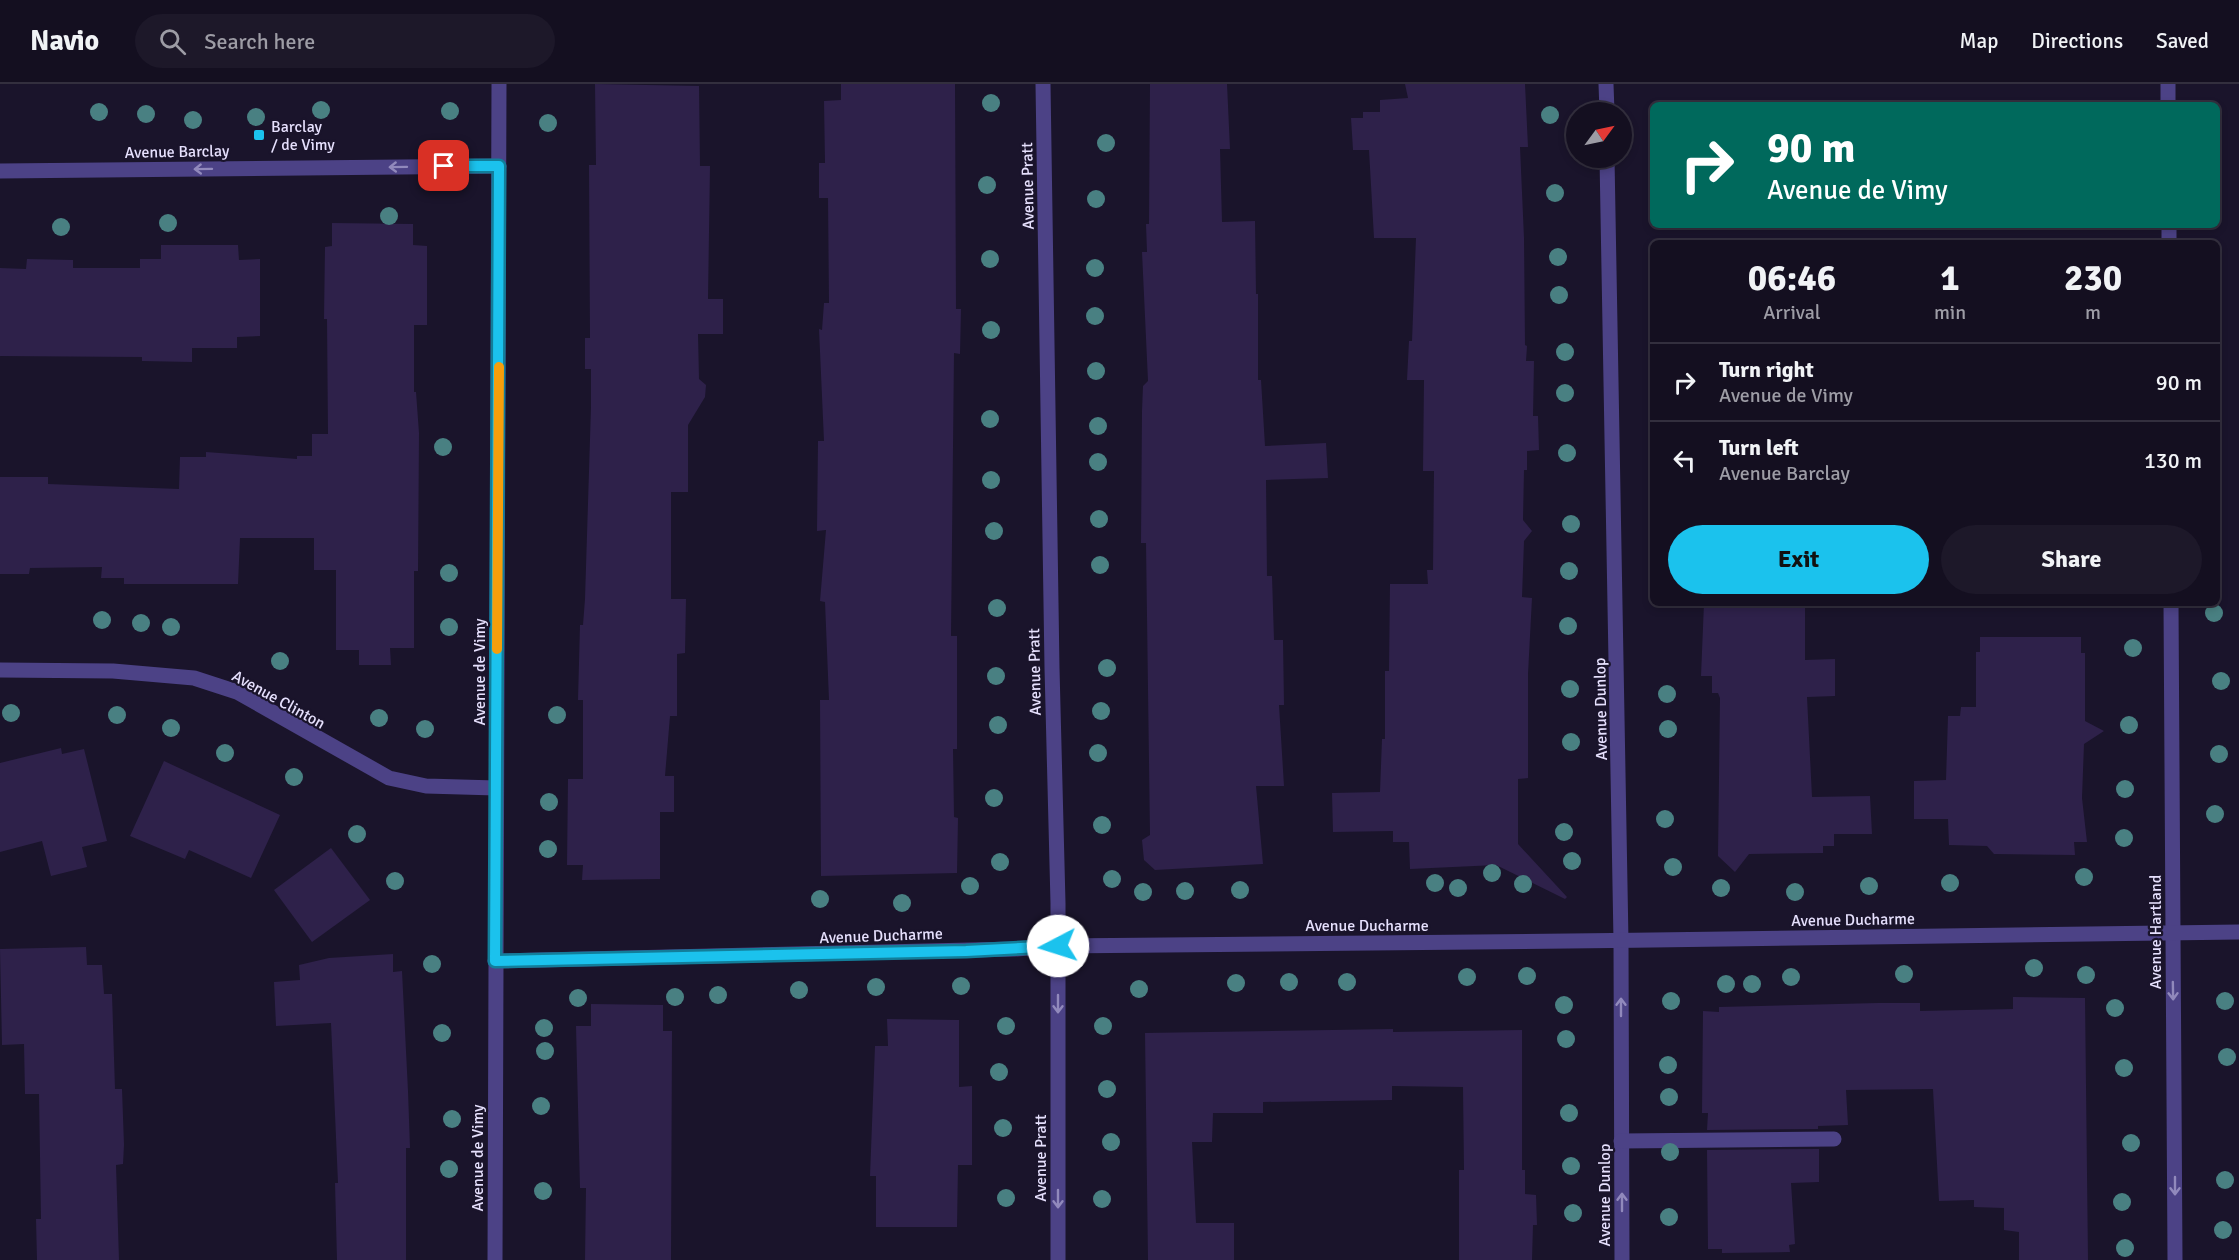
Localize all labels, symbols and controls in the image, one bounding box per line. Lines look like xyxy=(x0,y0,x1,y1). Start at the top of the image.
search box xyxy=(135,14,555,68)
text: Navio xyxy=(30,24,99,58)
icon: search xyxy=(156,25,189,58)
text: Search here xyxy=(204,28,315,55)
text: Map xyxy=(1960,28,1998,54)
text: Directions xyxy=(2031,28,2123,54)
text: Saved xyxy=(2156,28,2209,54)
north arrow xyxy=(1566,102,1632,168)
map controls xyxy=(1566,102,1632,168)
place label: Barclay / de Vimy xyxy=(271,117,335,155)
text: 90 m xyxy=(1767,123,1856,174)
icon: right xyxy=(1668,126,1746,204)
marker: Barclay / de Vimy xyxy=(252,128,266,142)
pin xyxy=(418,140,469,191)
street label: Avenue Barclay xyxy=(125,141,230,163)
street label: Avenue Pratt xyxy=(1017,142,1039,230)
icon: arrive xyxy=(427,149,460,182)
one-way arrow xyxy=(389,161,409,173)
one-way arrow xyxy=(194,163,214,175)
text: Avenue de Vimy xyxy=(1767,174,1948,207)
text: 06:46 xyxy=(1748,256,1836,301)
text: 1 xyxy=(1940,256,1960,301)
text: 230 xyxy=(2064,256,2122,301)
text: Arrival xyxy=(1763,300,1821,325)
text: min xyxy=(1934,300,1966,325)
text: m xyxy=(2085,300,2101,325)
text: Turn right xyxy=(1719,356,1814,383)
icon: right xyxy=(1668,366,1701,399)
text: 90 m xyxy=(2156,369,2202,396)
text: Avenue de Vimy xyxy=(1719,383,1853,408)
text: Turn left xyxy=(1719,434,1799,461)
icon: left xyxy=(1668,444,1701,477)
text: 130 m xyxy=(2144,447,2202,474)
text: Avenue Barclay xyxy=(1719,461,1850,486)
button: Exit xyxy=(1668,525,1929,594)
button: Share xyxy=(1941,525,2202,594)
street label: Avenue de Vimy xyxy=(470,618,490,726)
street label: Avenue Pratt xyxy=(1024,628,1046,716)
street label: Avenue Dunlop xyxy=(1590,657,1612,761)
street label: Avenue Clinton xyxy=(228,666,329,734)
street label: Avenue Hartland xyxy=(2146,875,2166,989)
street label: Avenue Ducharme xyxy=(1791,909,1915,931)
position arrow xyxy=(1026,914,1090,978)
street label: Avenue Ducharme xyxy=(1305,916,1429,936)
street label: Avenue Ducharme xyxy=(819,924,943,948)
one-way arrow xyxy=(2167,980,2179,1000)
one-way arrow xyxy=(1052,994,1064,1014)
one-way arrow xyxy=(1615,997,1627,1017)
street label: Avenue de Vimy xyxy=(468,1104,488,1212)
street label: Avenue Pratt xyxy=(1031,1114,1051,1202)
street label: Avenue Dunlop xyxy=(1595,1144,1615,1246)
one-way arrow xyxy=(2169,1175,2181,1195)
one-way arrow xyxy=(1052,1189,1064,1209)
one-way arrow xyxy=(1616,1192,1628,1212)

